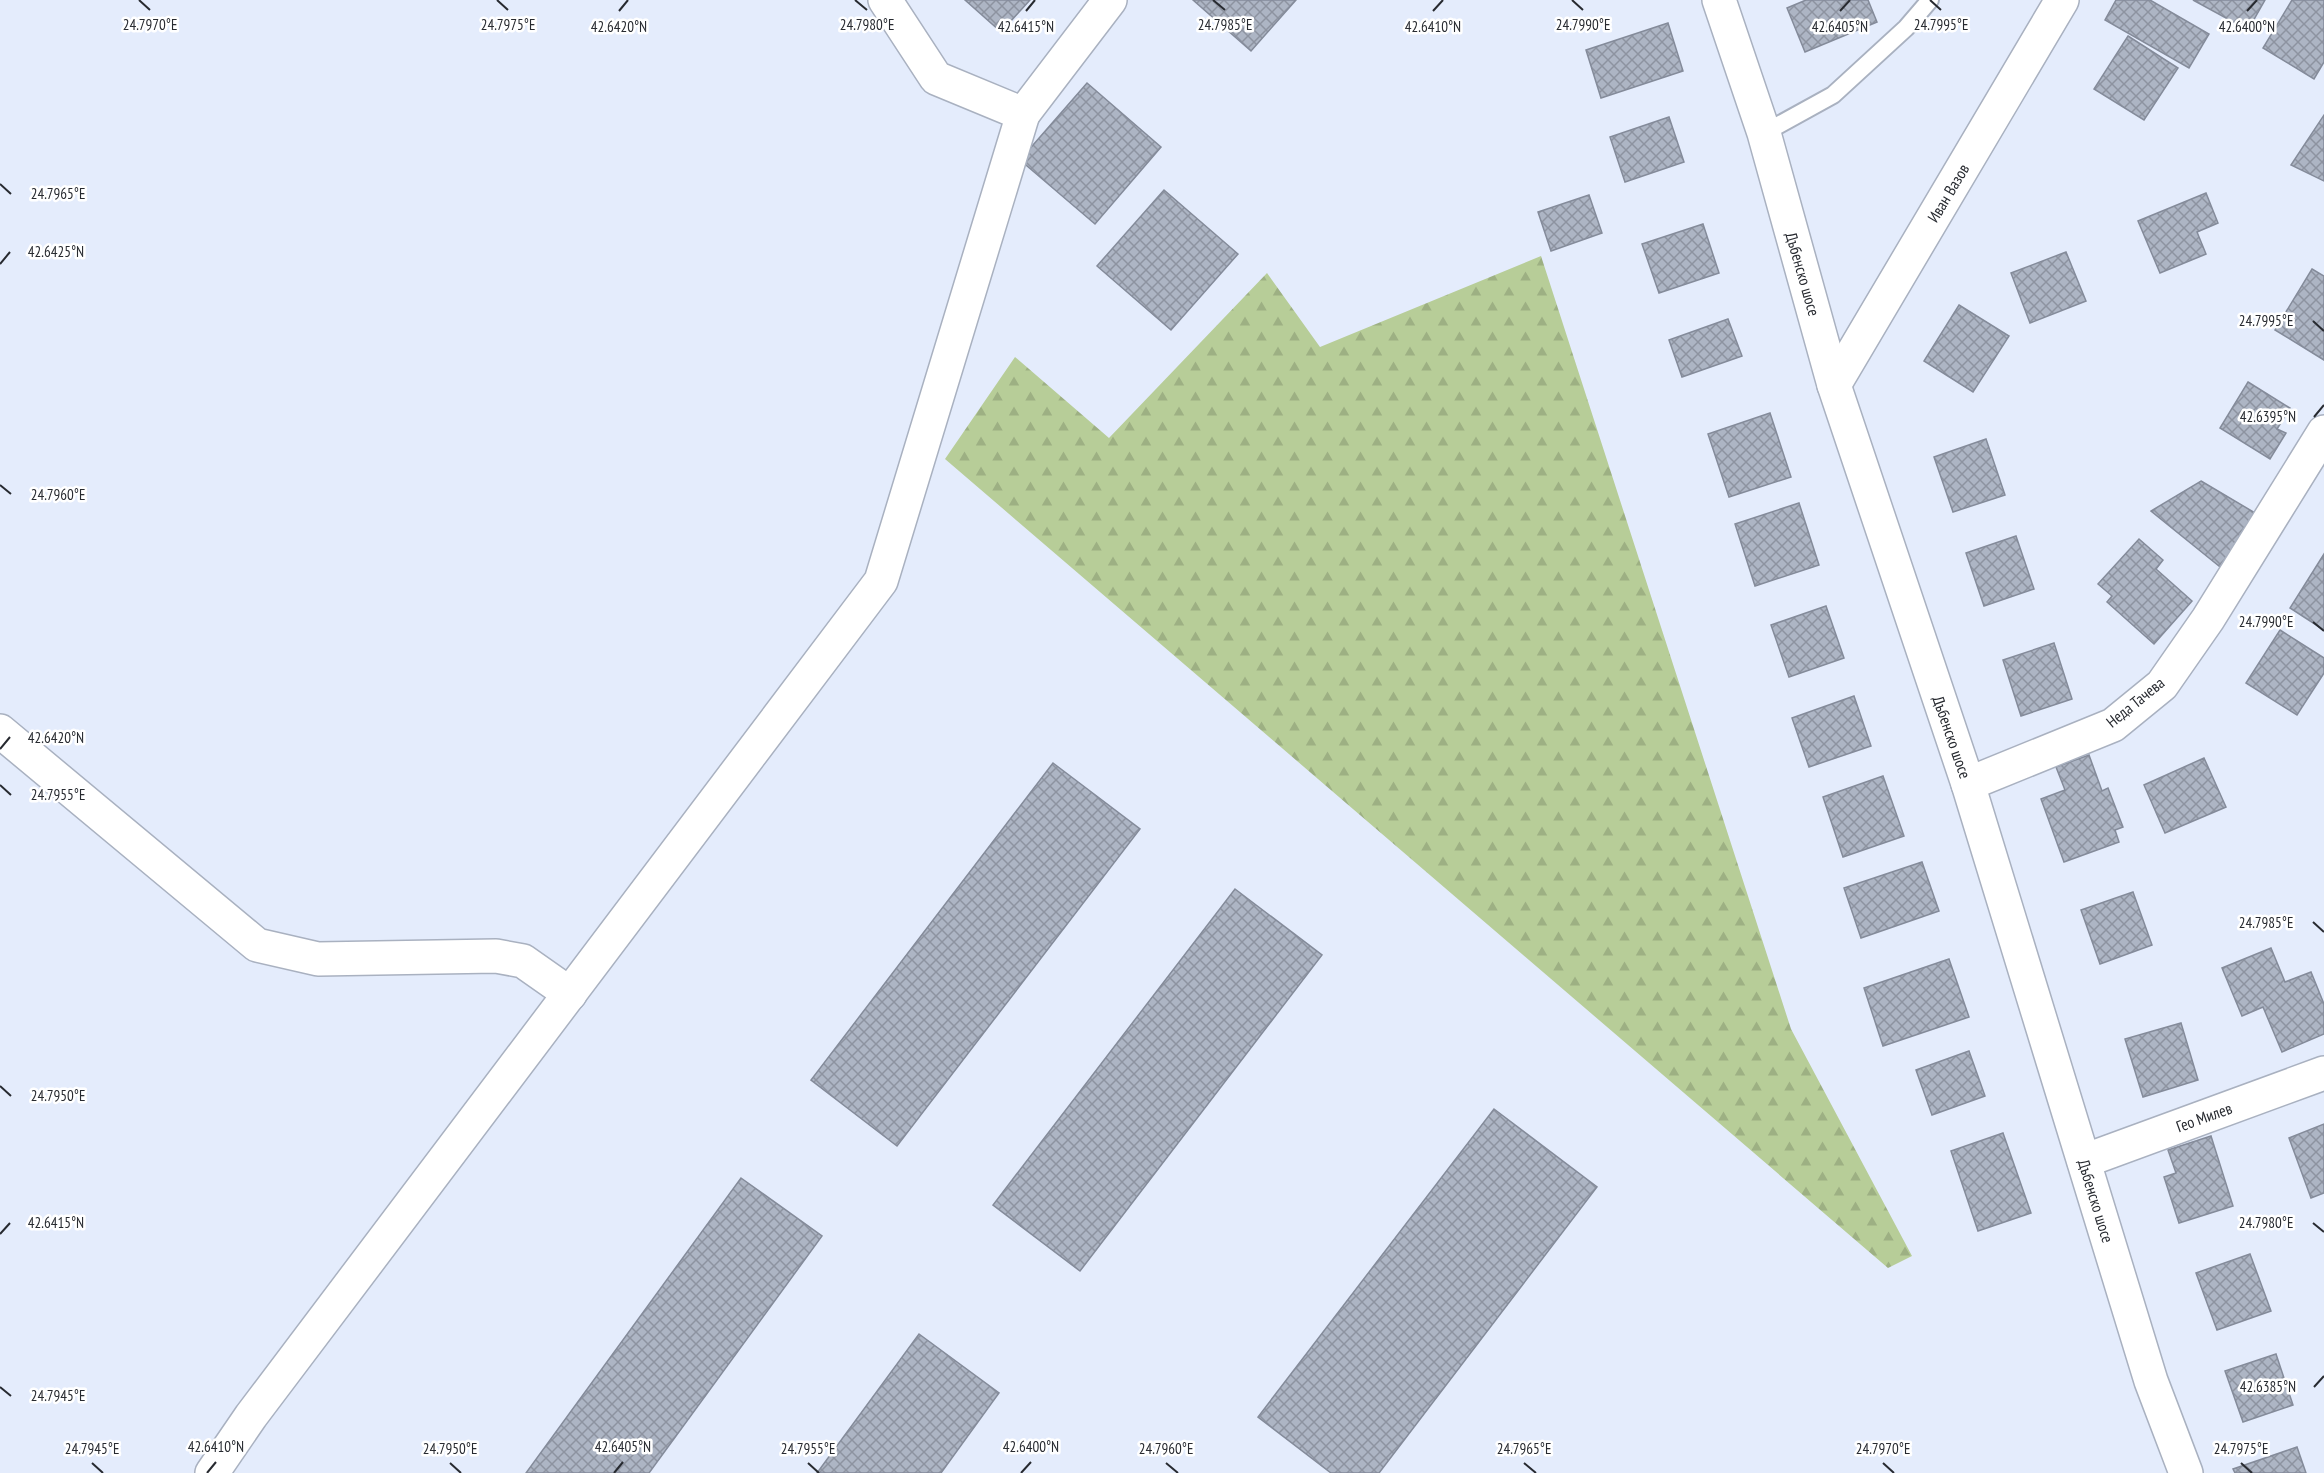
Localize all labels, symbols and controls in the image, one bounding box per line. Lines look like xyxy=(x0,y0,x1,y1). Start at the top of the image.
text: 24.7970°E xyxy=(123,15,177,34)
text: 24.7975°E xyxy=(481,15,535,34)
text: 24.7980°E xyxy=(840,15,894,34)
text: 24.7985°E xyxy=(1198,15,1252,34)
text: 24.7990°E xyxy=(1556,15,1610,34)
text: 24.7995°E xyxy=(1914,15,1968,34)
text: 42.6420°N xyxy=(591,17,647,36)
text: 42.6415°N xyxy=(998,17,1054,36)
text: 42.6410°N xyxy=(1405,17,1461,36)
text: 42.6405°N xyxy=(1812,17,1868,36)
text: 42.6400°N xyxy=(2219,17,2275,36)
street label: Иван Вазов xyxy=(1923,160,1973,226)
text: 24.7965°E xyxy=(31,184,85,203)
street label: Дъбенско шосе xyxy=(1782,230,1824,318)
text: 42.6425°N xyxy=(28,242,84,261)
text: 24.7995°E xyxy=(2239,311,2293,330)
text: 42.6395°N xyxy=(2240,407,2296,426)
text: 24.7960°E xyxy=(31,485,85,504)
text: 24.7990°E xyxy=(2239,612,2293,631)
street label: Неда Тачева xyxy=(2102,672,2168,732)
street label: Дъбенско шосе xyxy=(1929,693,1975,781)
text: 42.6420°N xyxy=(28,728,84,747)
text: 24.7955°E xyxy=(31,785,85,804)
text: 24.7985°E xyxy=(2239,913,2293,932)
text: 24.7950°E xyxy=(31,1086,85,1105)
street label: Гео Милев xyxy=(2173,1098,2235,1136)
street label: Дъбенско шосе xyxy=(2074,1157,2118,1245)
text: 42.6415°N xyxy=(28,1213,84,1232)
text: 24.7980°E xyxy=(2239,1213,2293,1232)
text: 42.6385°N xyxy=(2240,1377,2296,1396)
text: 24.7945°E xyxy=(31,1386,85,1405)
text: 42.6410°N xyxy=(188,1437,244,1456)
text: 42.6405°N xyxy=(595,1437,651,1456)
text: 42.6400°N xyxy=(1003,1437,1059,1456)
text: 24.7945°E xyxy=(65,1439,119,1458)
text: 24.7950°E xyxy=(423,1439,477,1458)
text: 24.7955°E xyxy=(781,1439,835,1458)
text: 24.7960°E xyxy=(1139,1439,1193,1458)
text: 24.7965°E xyxy=(1497,1439,1551,1458)
text: 24.7970°E xyxy=(1856,1439,1910,1458)
text: 24.7975°E xyxy=(2214,1439,2268,1458)

